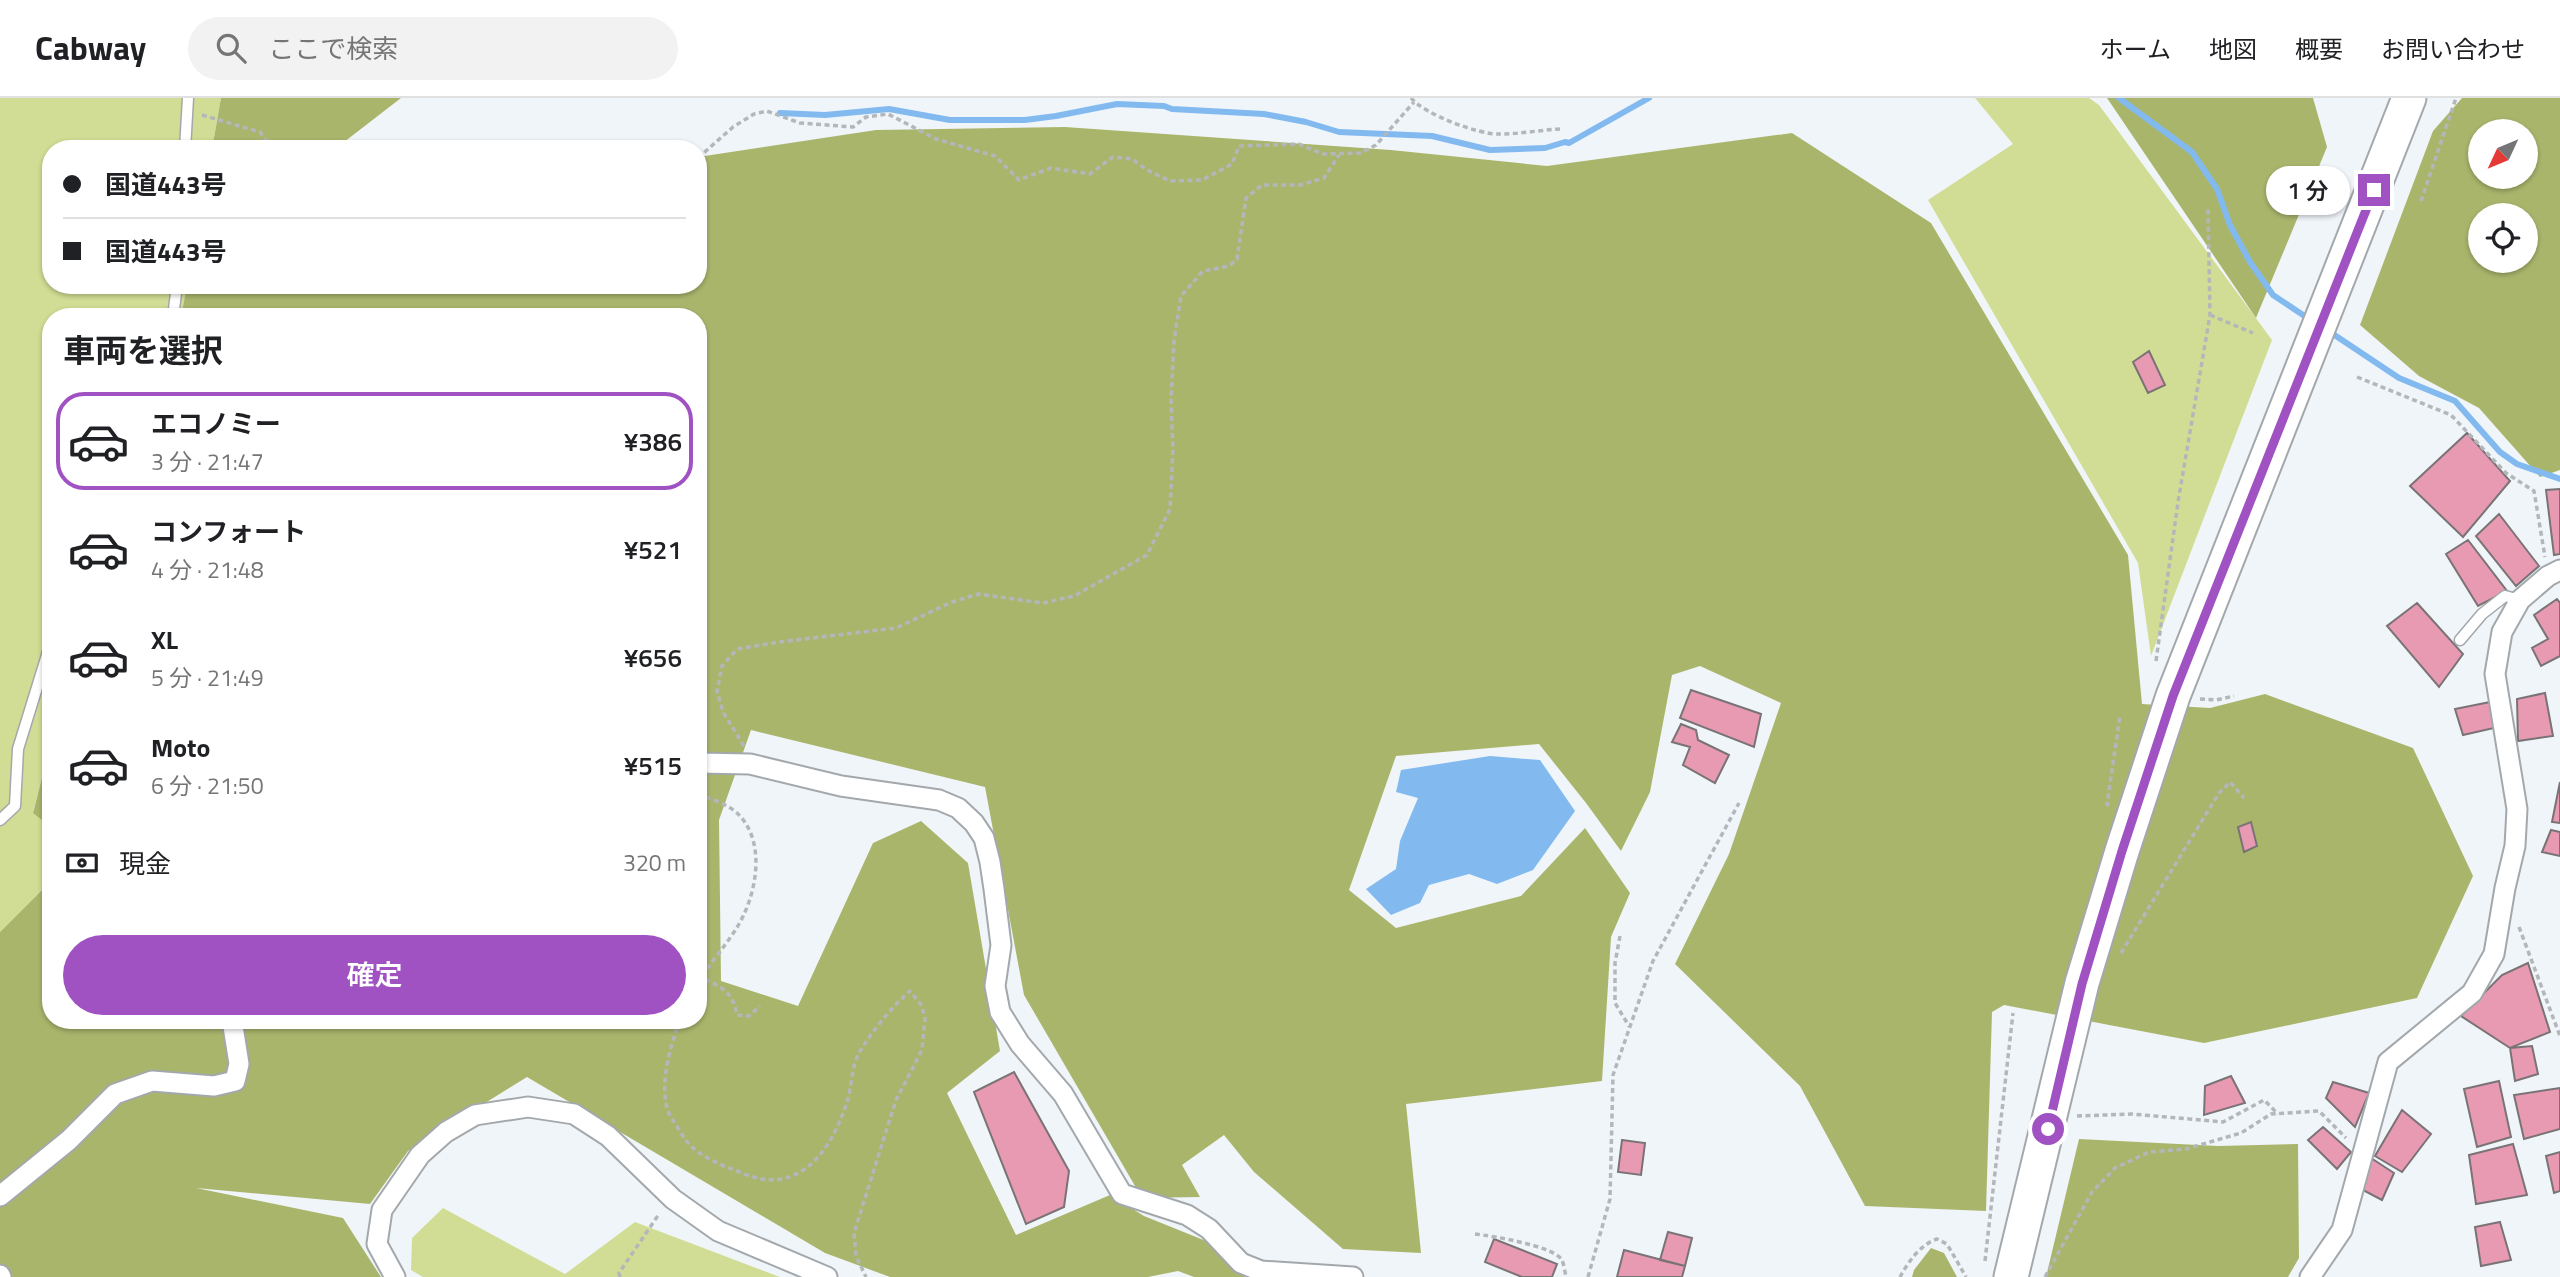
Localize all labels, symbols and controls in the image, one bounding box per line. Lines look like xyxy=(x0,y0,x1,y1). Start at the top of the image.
search box xyxy=(188,17,678,80)
text: Cabway xyxy=(35,23,146,73)
icon: search xyxy=(212,29,250,67)
text: ここで検索 xyxy=(268,29,398,68)
text: ホーム xyxy=(2100,31,2171,67)
text: 地図 xyxy=(2209,31,2257,67)
text: 概要 xyxy=(2295,31,2343,67)
text: お問い合わせ xyxy=(2381,31,2525,67)
north arrow xyxy=(2468,119,2538,189)
map controls xyxy=(2468,119,2538,273)
text: 国道443号 xyxy=(105,165,227,204)
callout: 1 分 xyxy=(2266,166,2350,214)
text: 1 分 xyxy=(2288,173,2328,208)
route end xyxy=(2358,174,2390,206)
button: locate xyxy=(2468,203,2538,273)
text: 国道443号 xyxy=(105,232,227,271)
text: 車両を選択 xyxy=(63,326,223,374)
text: エコノミー xyxy=(151,404,281,443)
icon: car xyxy=(67,410,130,473)
text: ¥386 xyxy=(624,422,682,461)
text: 3 分 · 21:47 xyxy=(151,444,264,479)
text: コンフォート xyxy=(151,512,306,551)
icon: car xyxy=(67,518,130,581)
text: ¥521 xyxy=(624,530,682,569)
text: 4 分 · 21:48 xyxy=(151,552,264,587)
text: XL xyxy=(151,620,178,659)
icon: car xyxy=(67,626,130,689)
text: ¥656 xyxy=(624,638,682,677)
text: 5 分 · 21:49 xyxy=(151,660,264,695)
text: Moto xyxy=(151,728,210,767)
icon: car xyxy=(67,734,130,797)
text: ¥515 xyxy=(624,746,682,785)
text: 6 分 · 21:50 xyxy=(151,768,264,803)
icon: cash xyxy=(63,844,101,882)
text: 現金 xyxy=(119,844,171,883)
text: 320 m xyxy=(623,845,686,880)
button: 確定 xyxy=(63,935,686,1015)
route start xyxy=(2032,1113,2064,1145)

